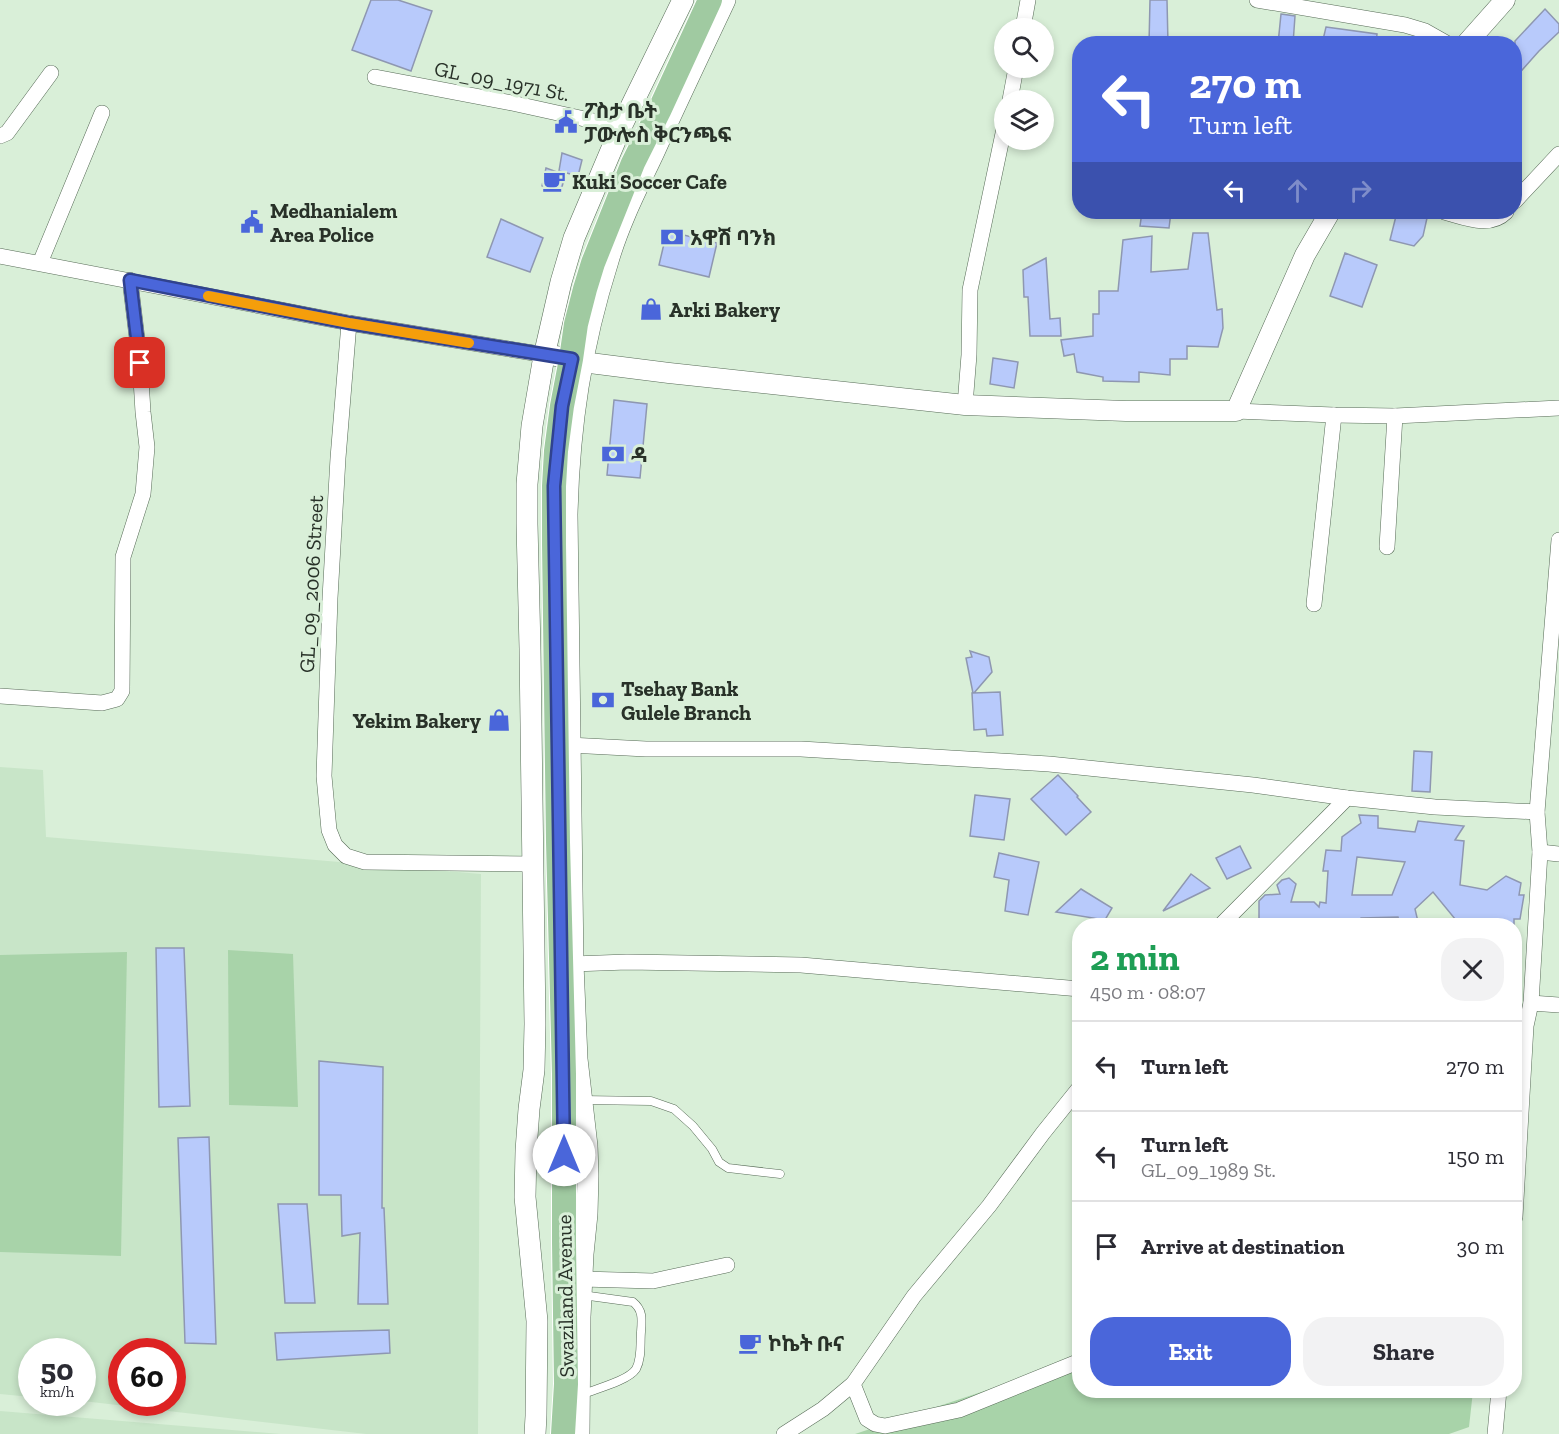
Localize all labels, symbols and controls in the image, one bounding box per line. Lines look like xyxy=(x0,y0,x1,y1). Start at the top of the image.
map controls xyxy=(994,18,1054,150)
button: search xyxy=(994,18,1054,78)
street label: GL_09_1971 St. xyxy=(432,56,572,106)
text: 270 m xyxy=(1189,58,1301,109)
icon: left xyxy=(1090,60,1168,138)
button: layers xyxy=(994,90,1054,150)
place label: ፖስታ ቤት ፓውሎስ ቅርንጫፍ xyxy=(584,98,732,147)
public building icon: ፖስታ ቤት ፓውሎስ ቅርንጫፍ xyxy=(553,109,579,135)
text: Turn left xyxy=(1189,109,1292,141)
cafe icon: Kuki Soccer Cafe xyxy=(541,168,567,194)
place label: Kuki Soccer Cafe xyxy=(572,169,727,194)
icon: left xyxy=(1218,174,1251,207)
icon: ahead xyxy=(1281,174,1314,207)
icon: right xyxy=(1344,174,1377,207)
place label: Medhanialem Area Police xyxy=(270,198,398,247)
public building icon: Medhanialem Area Police xyxy=(239,209,265,235)
bank icon: አዋሽ ባንክ xyxy=(659,224,685,250)
place label: አዋሽ ባንክ xyxy=(690,225,776,250)
shop icon: Arki Bakery xyxy=(638,296,664,322)
place label: Arki Bakery xyxy=(669,297,780,322)
pin xyxy=(114,337,165,388)
icon: arrive xyxy=(123,346,156,379)
bank icon: ዳ xyxy=(600,441,626,467)
place label: ዳ xyxy=(631,442,648,467)
street label: GL_09_2006 Street xyxy=(294,494,328,673)
place label: Tsehay Bank Gulele Branch xyxy=(621,676,751,725)
bank icon: Tsehay Bank Gulele Branch xyxy=(590,687,616,713)
shop icon: Yekim Bakery xyxy=(486,707,512,733)
place label: Yekim Bakery xyxy=(353,708,481,733)
text: 2 min xyxy=(1090,936,1180,979)
button: close xyxy=(1441,938,1504,1001)
text: 450 m · 08:07 xyxy=(1090,980,1206,1004)
icon: left xyxy=(1090,1050,1123,1083)
text: Turn left xyxy=(1141,1053,1228,1080)
text: 270 m xyxy=(1446,1053,1504,1080)
position arrow xyxy=(532,1123,596,1187)
text: Turn left xyxy=(1141,1131,1228,1158)
icon: left xyxy=(1090,1140,1123,1173)
text: 150 m xyxy=(1448,1143,1504,1170)
text: GL_09_1989 St. xyxy=(1141,1158,1276,1182)
street label: Swaziland Avenue xyxy=(551,1214,579,1378)
icon: arrive xyxy=(1090,1230,1123,1263)
text: Arrive at destination xyxy=(1141,1233,1344,1260)
text: 30 m xyxy=(1457,1233,1504,1260)
button: Exit xyxy=(1090,1317,1291,1386)
button: Share xyxy=(1303,1317,1504,1386)
cafe icon: ኮኬት ቡና xyxy=(737,1330,763,1356)
place label: ኮኬት ቡና xyxy=(768,1331,844,1356)
speed limit sign: 60 xyxy=(108,1338,186,1416)
text: 50 xyxy=(41,1352,73,1388)
text: km/h xyxy=(40,1383,74,1401)

